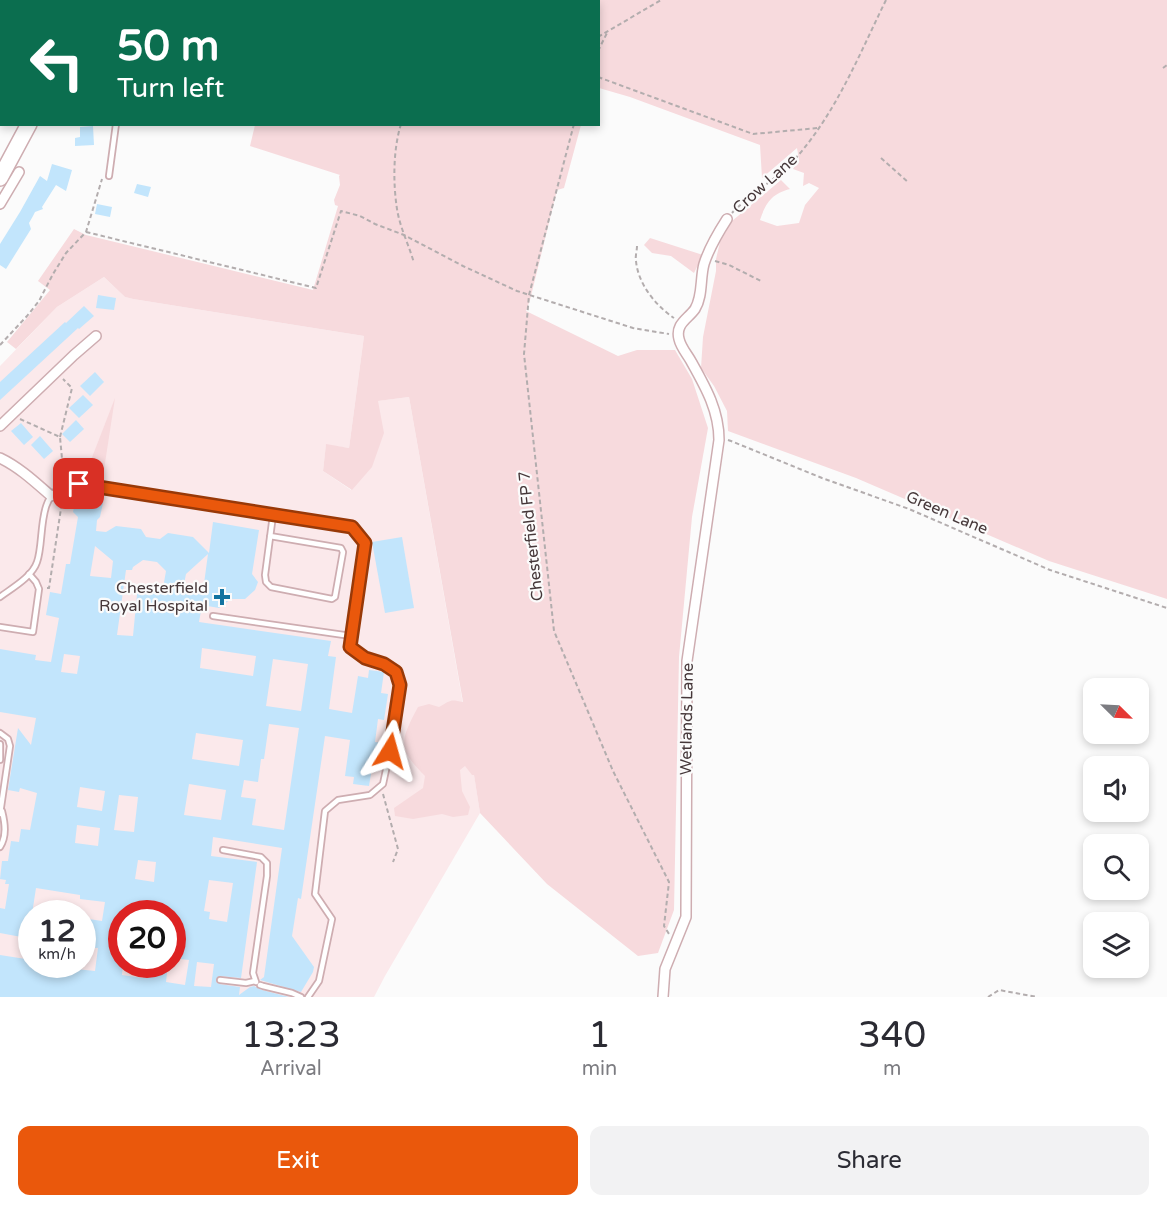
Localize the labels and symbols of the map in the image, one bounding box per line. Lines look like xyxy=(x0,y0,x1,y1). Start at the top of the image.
street label: Crow Lane xyxy=(728,150,802,218)
pin xyxy=(53,458,104,509)
street label: Chesterfield FP 7 xyxy=(514,470,548,602)
street label: Green Lane xyxy=(903,487,991,539)
place label: Chesterfield Royal Hospital xyxy=(99,578,208,616)
marker: Chesterfield Royal Hospital xyxy=(213,588,231,606)
street label: Wetlands Lane xyxy=(676,663,698,775)
north arrow xyxy=(1083,678,1149,744)
position arrow xyxy=(358,719,422,783)
speed limit sign: 20 xyxy=(108,900,186,978)

